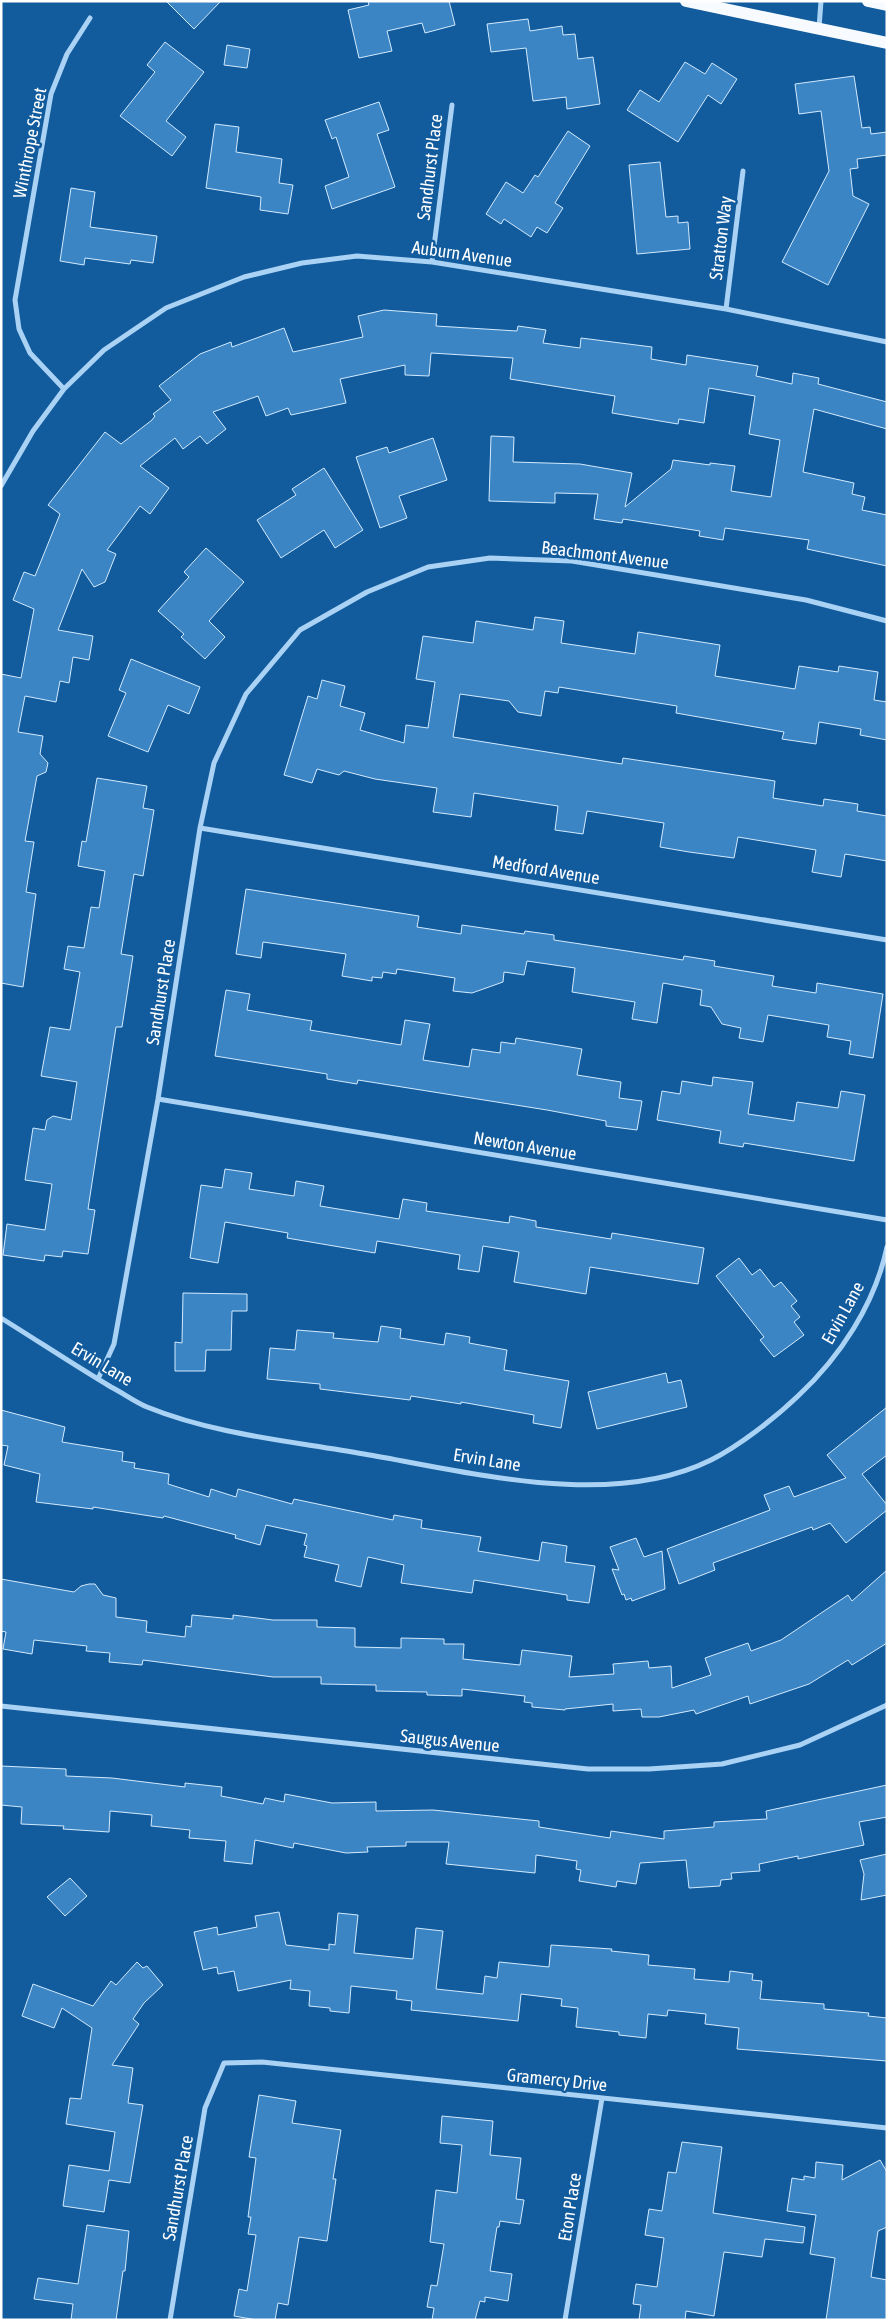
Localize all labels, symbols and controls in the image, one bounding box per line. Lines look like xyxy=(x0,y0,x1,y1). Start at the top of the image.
street label: Winthrope Street xyxy=(8,86,51,200)
street label: Sandhurst Place xyxy=(413,113,446,221)
street label: Stratton Way xyxy=(705,195,736,281)
street label: Auburn Avenue xyxy=(411,236,514,271)
street label: Beachmont Avenue xyxy=(540,536,670,573)
street label: Medford Avenue xyxy=(491,851,601,888)
street label: Sandhurst Place xyxy=(142,938,179,1046)
street label: Newton Avenue xyxy=(472,1127,578,1164)
street label: Ervin Lane xyxy=(817,1278,868,1348)
street label: Ervin Lane xyxy=(68,1337,137,1390)
street label: Ervin Lane xyxy=(452,1444,522,1475)
street label: Saugus Avenue xyxy=(399,1725,501,1756)
street label: Gramercy Drive xyxy=(506,2064,608,2095)
street label: Sandhurst Place xyxy=(158,2134,197,2242)
street label: Eton Place xyxy=(554,2171,585,2243)

